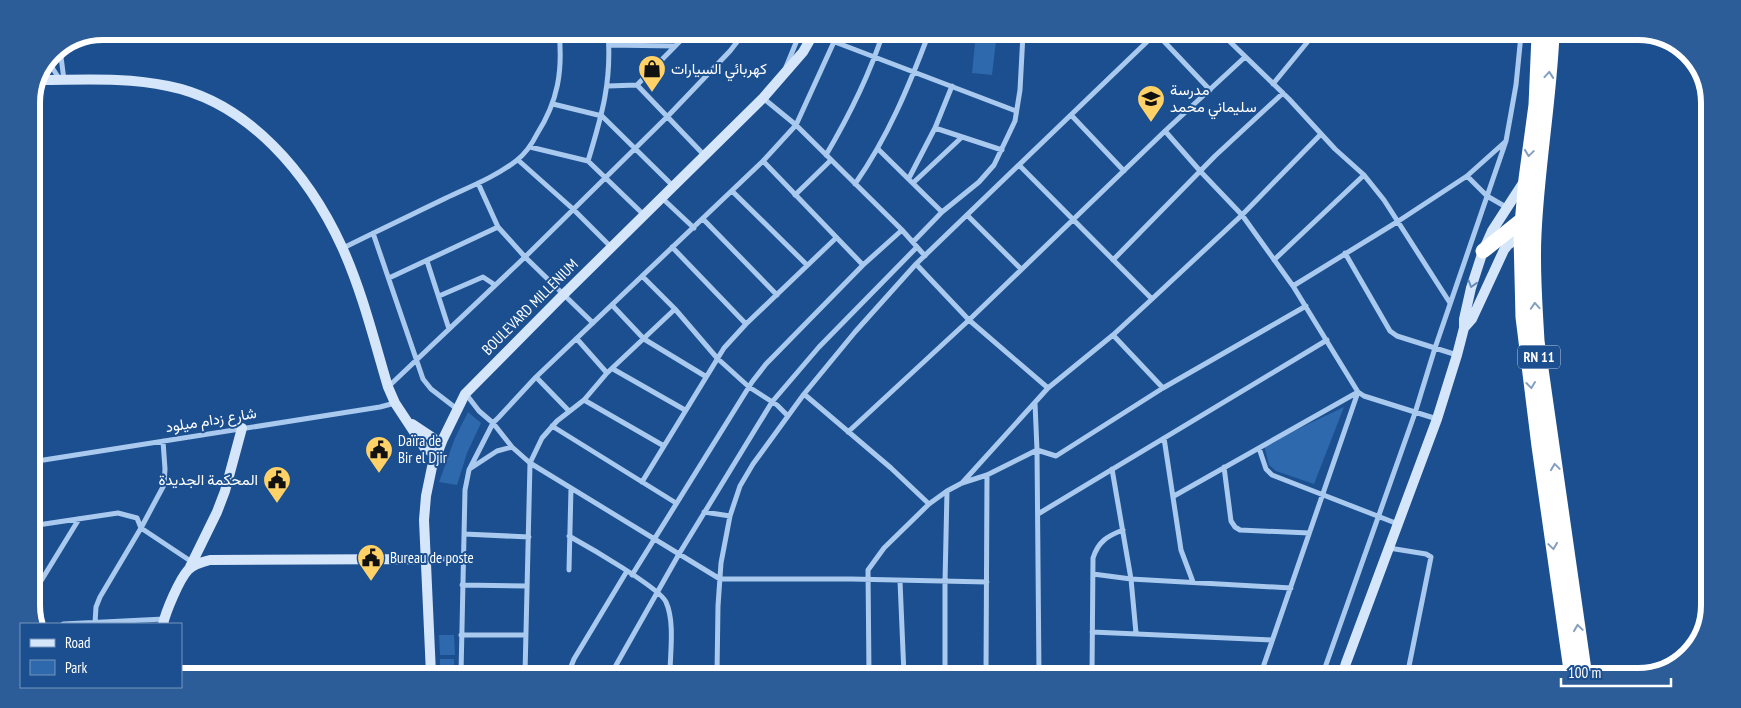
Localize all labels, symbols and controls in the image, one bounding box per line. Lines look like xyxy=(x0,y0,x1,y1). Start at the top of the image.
shop icon: كهربائي السيارات xyxy=(637,54,667,93)
place label: كهربائي السيارات xyxy=(671,59,767,82)
one-way arrow xyxy=(1544,70,1555,78)
place label: مدرسة سليماني محمد xyxy=(1170,80,1257,120)
school or university icon: مدرسة سليماني محمد xyxy=(1136,84,1166,123)
one-way arrow xyxy=(1525,149,1535,157)
street label: BOULEVARD MILLENIUM xyxy=(478,255,582,359)
one-way arrow xyxy=(1468,279,1478,287)
one-way arrow xyxy=(1530,302,1541,310)
road number: RN 11 xyxy=(1518,346,1560,368)
one-way arrow xyxy=(1525,381,1536,389)
street label: شارع زدام ميلود xyxy=(164,403,258,438)
place label: Daïra de Bir el Djir xyxy=(398,431,448,467)
public building icon: Daïra de Bir el Djir xyxy=(364,435,394,474)
one-way arrow xyxy=(1550,463,1561,471)
public building icon: المحكمة الجديدة xyxy=(262,465,292,504)
place label: المحكمة الجديدة xyxy=(159,470,258,489)
one-way arrow xyxy=(1547,542,1558,550)
public building icon: Bureau de poste xyxy=(356,543,386,582)
place label: Bureau de poste xyxy=(390,548,474,567)
legend xyxy=(20,623,182,688)
one-way arrow xyxy=(1573,624,1583,633)
text: Road xyxy=(65,633,91,652)
scale bar xyxy=(1561,656,1671,688)
text: Park xyxy=(65,658,87,677)
text: 100 m xyxy=(1568,663,1601,682)

